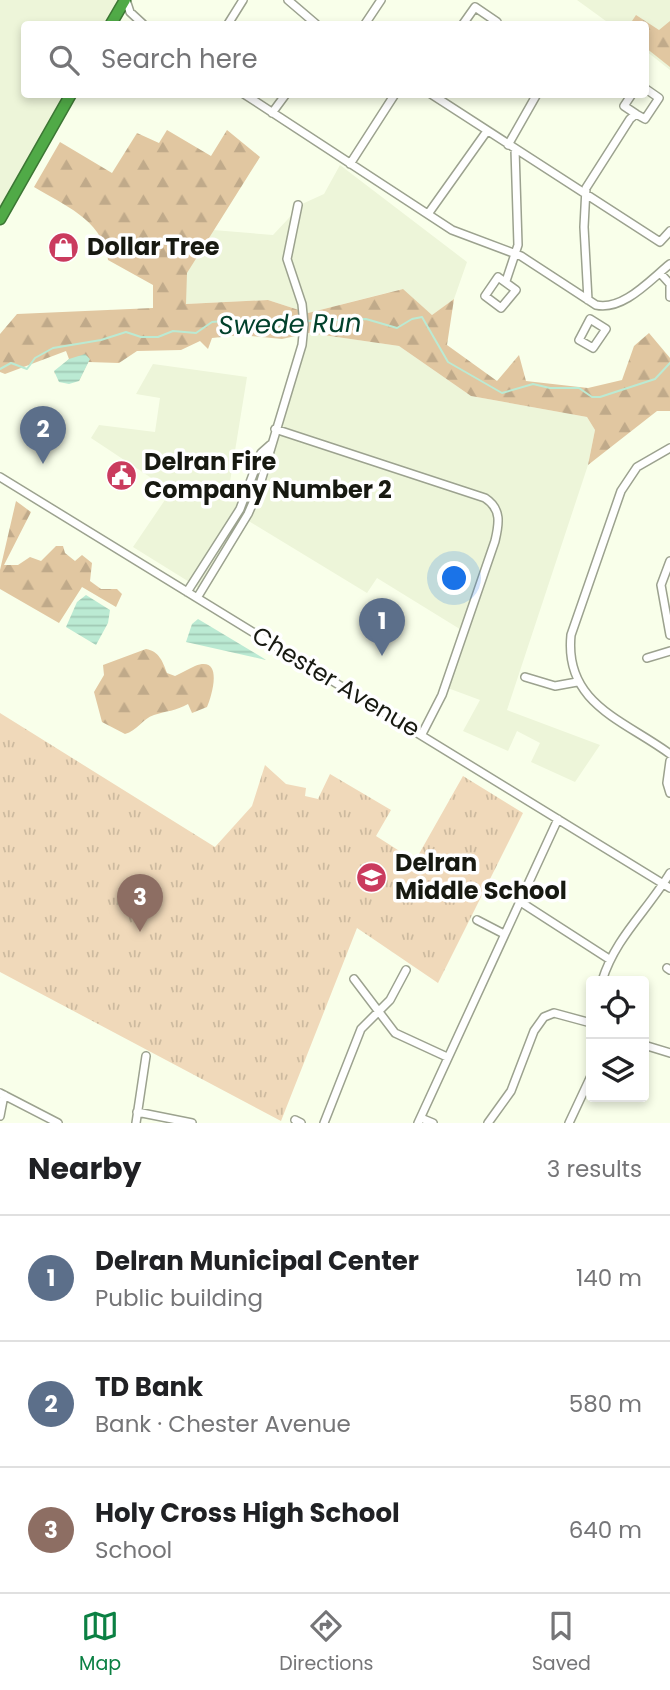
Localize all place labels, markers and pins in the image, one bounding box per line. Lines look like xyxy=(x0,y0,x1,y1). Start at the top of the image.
shop icon: Dollar Tree xyxy=(47,230,81,264)
place label: Dollar Tree xyxy=(87,230,220,263)
pin: 2 xyxy=(20,406,66,464)
place label: Delran Fire Company Number 2 xyxy=(144,445,392,506)
public building icon: Delran Fire Company Number 2 xyxy=(104,459,138,493)
pin: 1 xyxy=(359,598,405,656)
place label: Delran Middle School xyxy=(395,846,567,907)
school or university icon: Delran Middle School xyxy=(355,860,389,894)
pin: 3 xyxy=(117,874,163,932)

